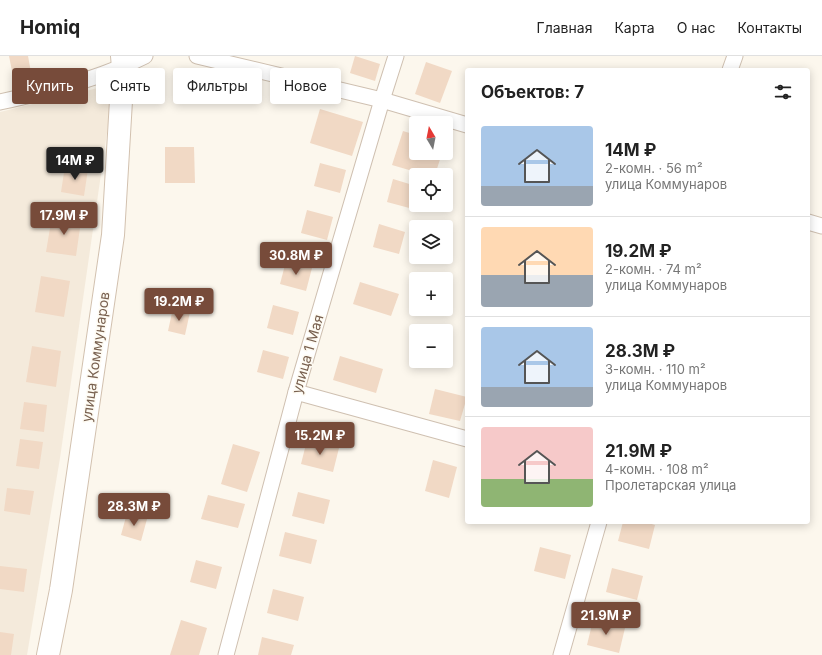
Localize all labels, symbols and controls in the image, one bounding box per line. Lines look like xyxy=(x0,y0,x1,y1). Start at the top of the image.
text: Homiq xyxy=(20,16,80,39)
text: Главная xyxy=(537,19,592,36)
text: Карта xyxy=(614,19,655,36)
text: О нас xyxy=(677,19,715,36)
text: Контакты xyxy=(737,19,802,36)
chip: Купить xyxy=(12,68,88,104)
chip: Снять xyxy=(96,68,165,104)
chip: Фильтры xyxy=(173,68,262,104)
chip: Новое xyxy=(270,68,341,104)
icon: filters xyxy=(772,81,794,103)
text: Объектов: 7 xyxy=(481,82,584,102)
north arrow xyxy=(409,116,453,160)
map controls xyxy=(409,116,453,368)
text: 14M ₽ xyxy=(605,140,656,160)
icon: home xyxy=(513,142,561,190)
pin: 14M ₽ xyxy=(47,147,103,181)
text: 14M ₽ xyxy=(55,152,95,168)
text: 2-комн. · 56 m² xyxy=(605,160,703,176)
button: locate xyxy=(409,168,453,212)
text: улица Коммунаров xyxy=(605,176,727,192)
pin: 17.9M ₽ xyxy=(27,202,101,236)
text: 17.9M ₽ xyxy=(40,207,89,223)
button: layers xyxy=(409,220,453,264)
text: 19.2M ₽ xyxy=(605,241,672,261)
pin: 30.8M ₽ xyxy=(259,242,333,276)
icon: home xyxy=(513,243,561,291)
text: 30.8M ₽ xyxy=(269,247,323,263)
text: 2-комн. · 74 m² xyxy=(605,261,702,277)
button: + xyxy=(409,272,453,316)
text: улица Коммунаров xyxy=(605,277,727,293)
pin: 19.2M ₽ xyxy=(142,288,216,322)
street label: улица Коммунаров xyxy=(77,291,113,423)
text: 19.2M ₽ xyxy=(153,293,205,309)
street label: улица 1 Мая xyxy=(288,312,326,396)
button: − xyxy=(409,324,453,368)
text: 28.3M ₽ xyxy=(605,341,675,361)
icon: home xyxy=(513,343,561,391)
text: 3-комн. · 110 m² xyxy=(605,361,706,377)
text: улица Коммунаров xyxy=(605,377,727,393)
pin: 15.2M ₽ xyxy=(283,422,357,456)
text: 15.2M ₽ xyxy=(295,427,345,443)
text: 21.9M ₽ xyxy=(605,441,672,461)
icon: home xyxy=(513,443,561,491)
text: 4-комн. · 108 m² xyxy=(605,461,709,477)
text: Пролетарская улица xyxy=(605,477,736,493)
pin: 28.3M ₽ xyxy=(97,493,171,527)
text: 28.3M ₽ xyxy=(107,498,161,514)
pin: 21.9M ₽ xyxy=(569,602,643,636)
text: 21.9M ₽ xyxy=(580,607,632,623)

